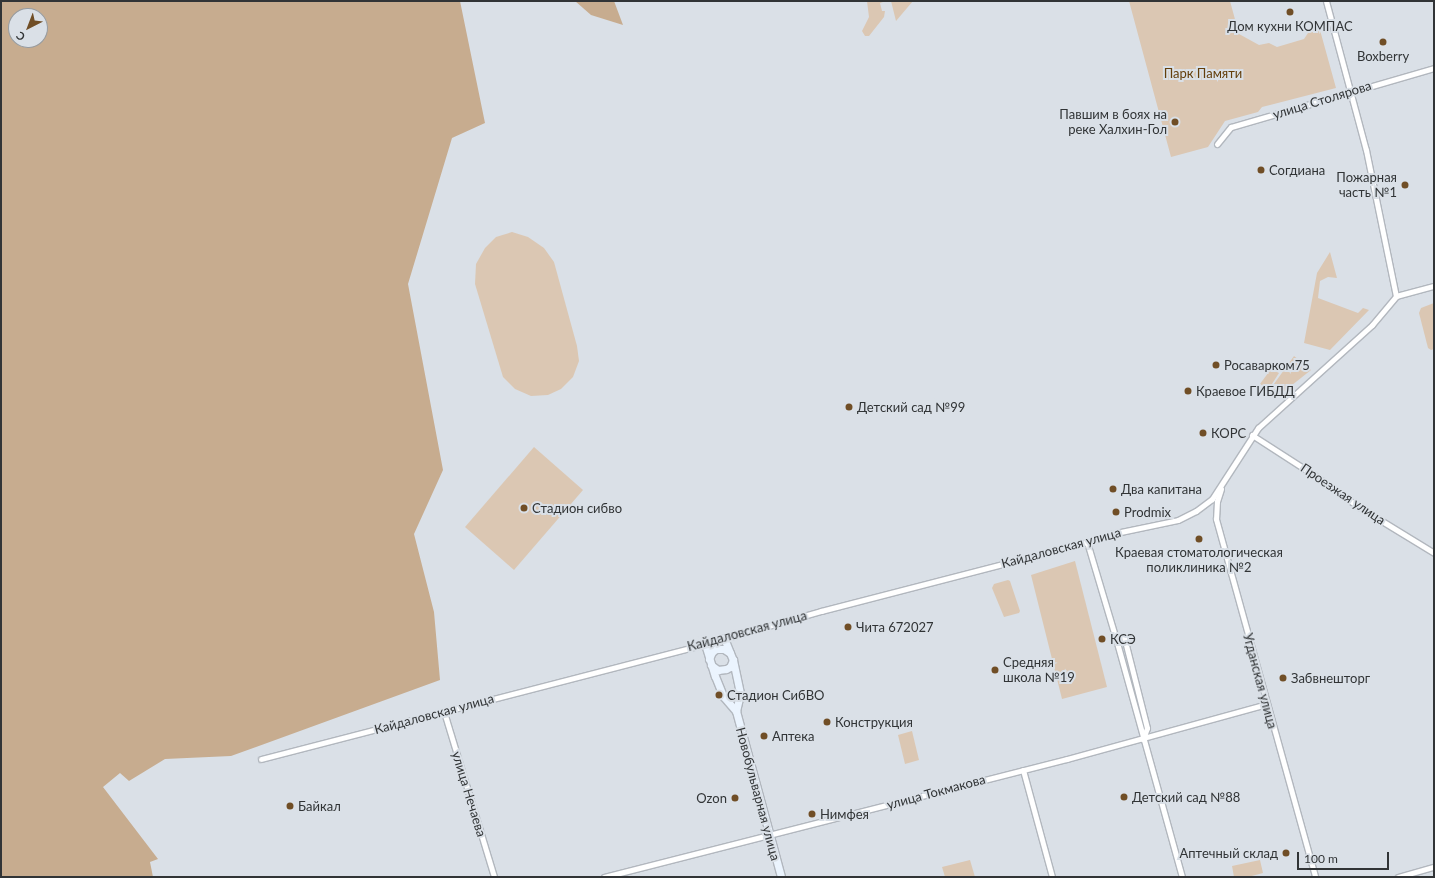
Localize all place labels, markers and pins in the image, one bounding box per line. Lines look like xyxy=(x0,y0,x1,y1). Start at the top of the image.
marker: Дом кухни КОМПАС xyxy=(1285,7,1295,17)
place label: Дом кухни КОМПАС xyxy=(1227,18,1353,34)
marker: Boxberry xyxy=(1378,37,1388,47)
place label: Boxberry xyxy=(1357,48,1409,64)
place label: Павшим в боях на реке Халхин-Гол xyxy=(1059,107,1167,138)
marker: Павшим в боях на реке Халхин-Гол xyxy=(1170,117,1180,127)
place label: Согдиана xyxy=(1269,162,1325,178)
marker: Согдиана xyxy=(1256,165,1266,175)
place label: Пожарная часть №1 xyxy=(1336,170,1397,201)
marker: Пожарная часть №1 xyxy=(1400,180,1410,190)
place label: Росаварком75 xyxy=(1224,357,1310,373)
marker: Росаварком75 xyxy=(1211,360,1221,370)
place label: Краевое ГИБДД xyxy=(1196,383,1295,399)
marker: Краевое ГИБДД xyxy=(1183,386,1193,396)
place label: Детский сад №99 xyxy=(857,399,965,415)
marker: Детский сад №99 xyxy=(844,402,854,412)
place label: КОРС xyxy=(1211,425,1246,441)
marker: КОРС xyxy=(1198,428,1208,438)
place label: Два капитана xyxy=(1121,481,1202,497)
marker: Два капитана xyxy=(1108,484,1118,494)
place label: Стадион сибво xyxy=(532,500,622,516)
marker: Стадион сибво xyxy=(519,503,529,513)
place label: Prodmix xyxy=(1124,504,1171,520)
marker: Prodmix xyxy=(1111,507,1121,517)
marker: Краевая стоматологическая поликлиника №2 xyxy=(1194,534,1204,544)
place label: Краевая стоматологическая поликлиника №2 xyxy=(1115,545,1283,576)
place label: Чита 672027 xyxy=(856,619,934,635)
marker: Чита 672027 xyxy=(843,622,853,632)
place label: КСЭ xyxy=(1110,631,1136,647)
marker: КСЭ xyxy=(1097,634,1107,644)
place label: Средняя школа №19 xyxy=(1003,655,1075,686)
marker: Средняя школа №19 xyxy=(990,665,1000,675)
place label: Забвнешторг xyxy=(1291,670,1370,686)
marker: Забвнешторг xyxy=(1278,673,1288,683)
place label: Стадион СибВО xyxy=(727,687,824,703)
marker: Стадион СибВО xyxy=(714,690,724,700)
place label: Конструкция xyxy=(835,714,913,730)
marker: Конструкция xyxy=(822,717,832,727)
place label: Аптека xyxy=(772,728,814,744)
marker: Аптека xyxy=(759,731,769,741)
place label: Детский сад №88 xyxy=(1132,789,1240,805)
place label: Ozon xyxy=(696,790,727,806)
marker: Детский сад №88 xyxy=(1119,792,1129,802)
marker: Ozon xyxy=(730,793,740,803)
place label: Байкал xyxy=(298,798,341,814)
marker: Байкал xyxy=(285,801,295,811)
place label: Нимфея xyxy=(820,806,869,822)
marker: Нимфея xyxy=(807,809,817,819)
place label: Аптечный склад xyxy=(1180,845,1278,861)
marker: Аптечный склад xyxy=(1281,848,1291,858)

